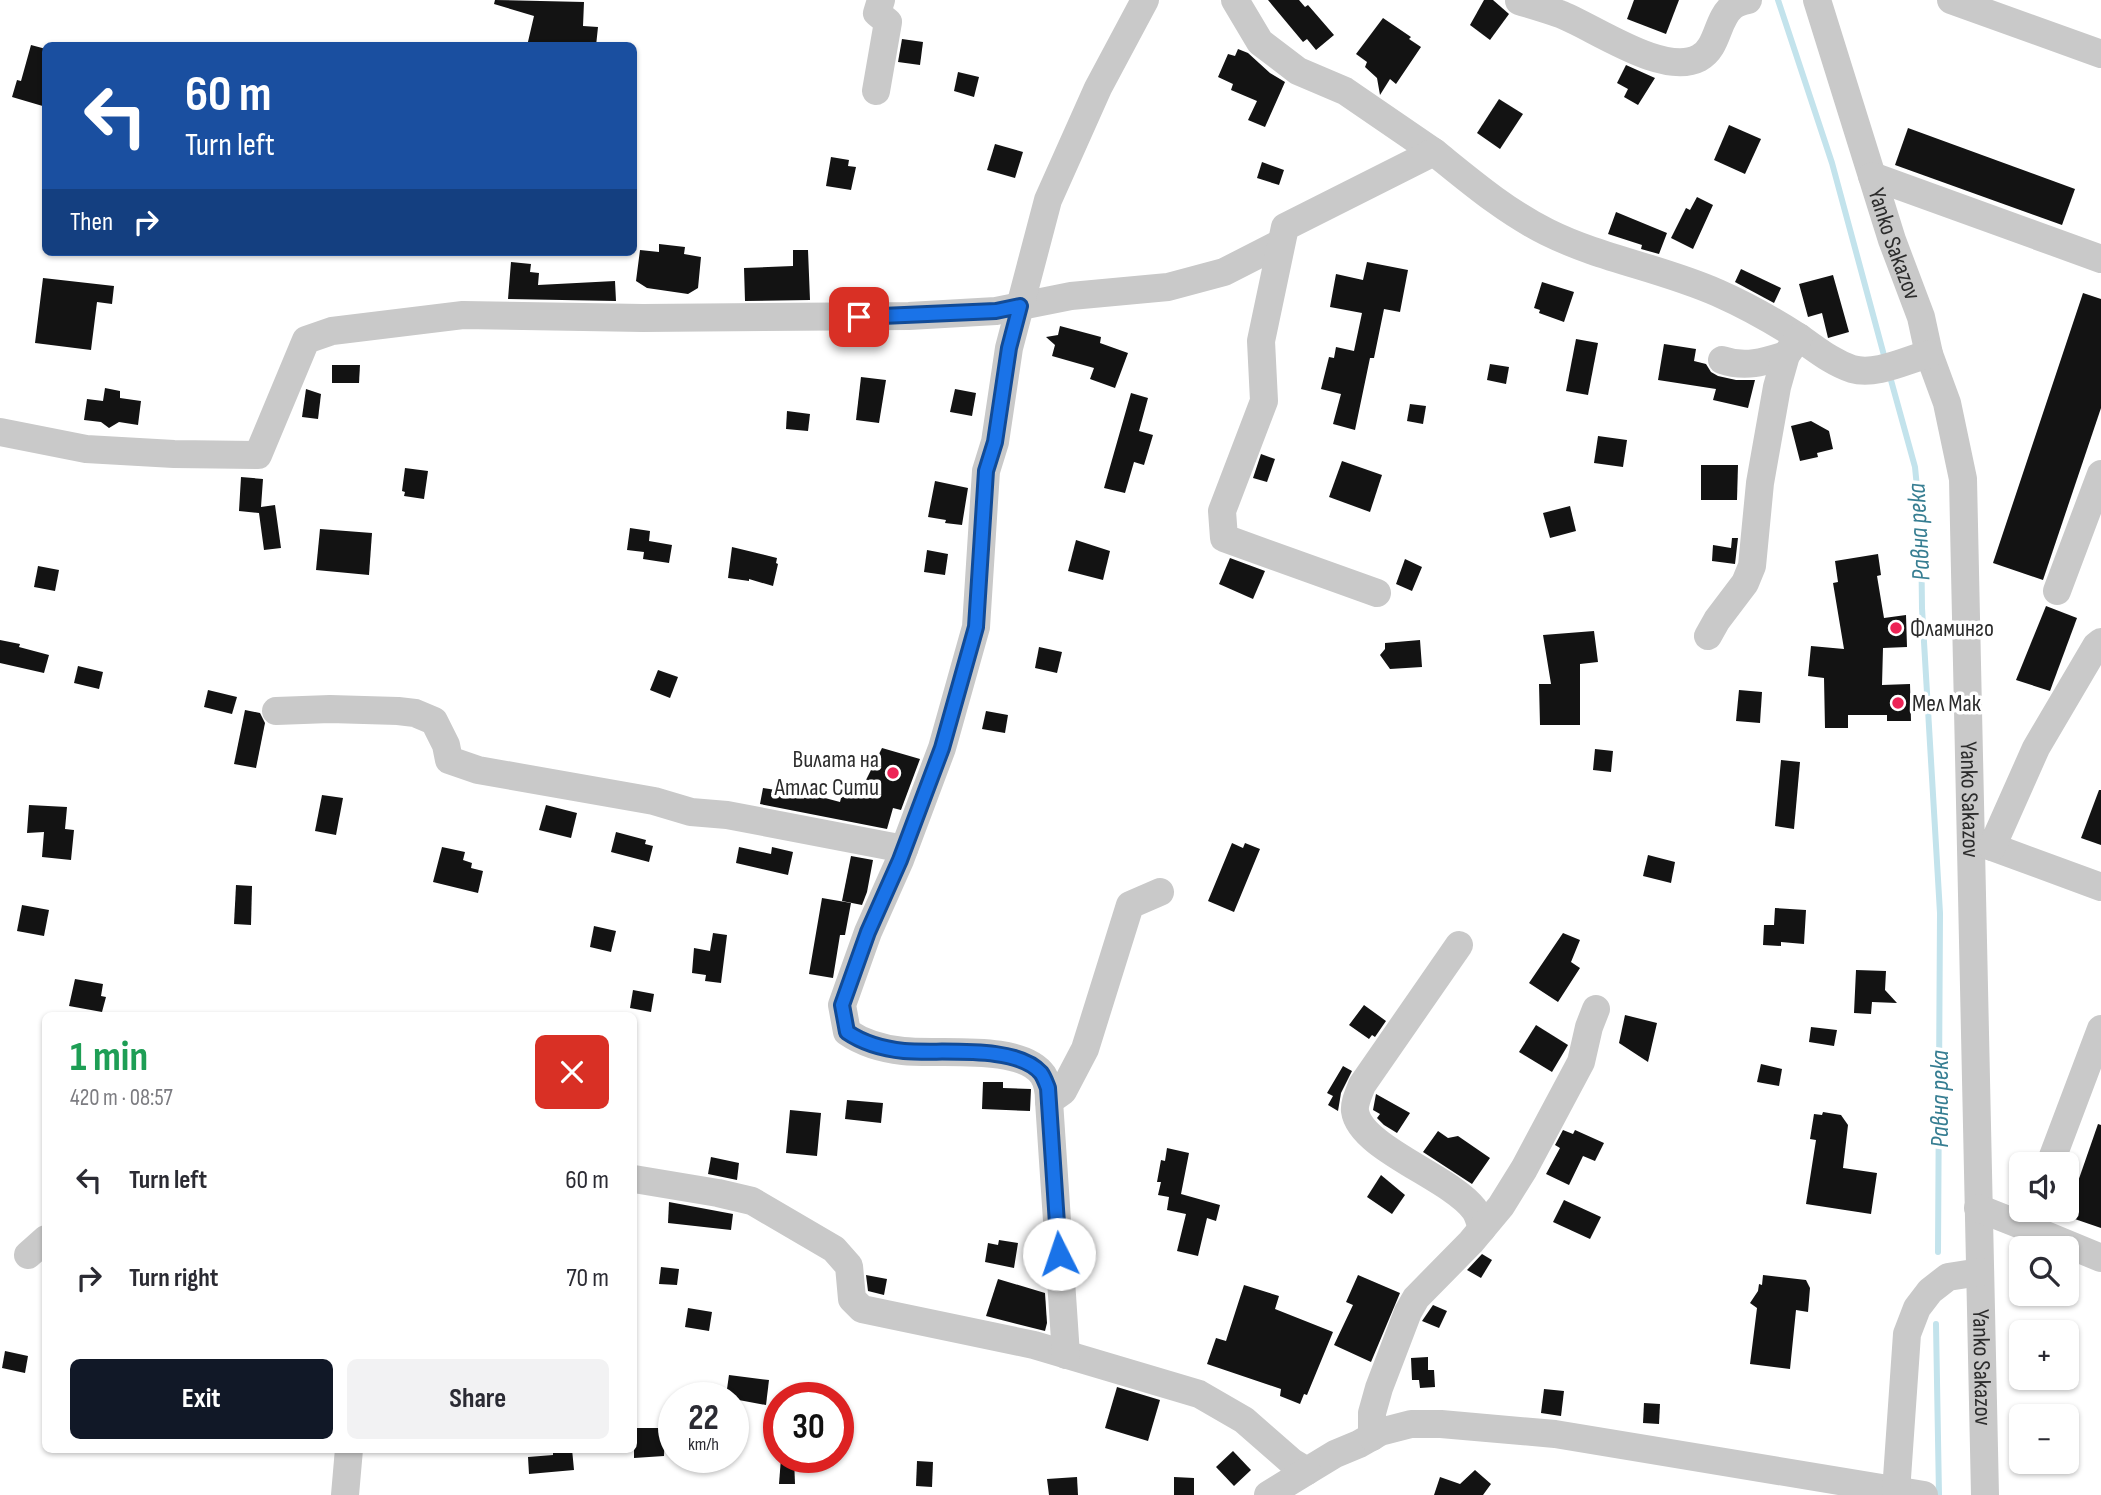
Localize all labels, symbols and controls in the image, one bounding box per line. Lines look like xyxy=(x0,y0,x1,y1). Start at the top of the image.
text: 60 m xyxy=(185,66,272,125)
icon: left xyxy=(70,70,161,161)
text: Turn left xyxy=(185,126,275,165)
street label: Yanko Sakazov xyxy=(1862,185,1927,304)
icon: right xyxy=(127,203,165,241)
text: Then xyxy=(70,207,113,238)
pin xyxy=(829,287,889,347)
icon: arrive xyxy=(840,298,878,336)
water label: Равна река xyxy=(1901,482,1938,582)
place label: Фламинго xyxy=(1910,614,1994,643)
marker: Фламинго xyxy=(1888,620,1904,636)
place label: Мел Мак xyxy=(1912,689,1982,718)
marker: Мел Мак xyxy=(1890,695,1906,711)
street label: Yanko Sakazov xyxy=(1954,741,1985,858)
place label: Вилата на Атлас Сити xyxy=(773,745,879,802)
marker: Вилата на Атлас Сити xyxy=(885,765,901,781)
text: 1 min xyxy=(70,1032,148,1083)
button: close xyxy=(535,1035,609,1109)
water label: Равна река xyxy=(1925,1050,1956,1148)
text: 420 m · 08:57 xyxy=(70,1084,173,1112)
map controls xyxy=(2009,1152,2079,1474)
button: sound xyxy=(2009,1152,2079,1222)
icon: left xyxy=(70,1161,108,1199)
text: Turn left xyxy=(129,1165,207,1196)
text: 60 m xyxy=(565,1165,609,1196)
position arrow xyxy=(1022,1217,1096,1291)
button: search xyxy=(2009,1236,2079,1306)
icon: right xyxy=(70,1259,108,1297)
text: Turn right xyxy=(129,1263,218,1294)
text: 70 m xyxy=(566,1263,609,1294)
street label: Yanko Sakazov xyxy=(1966,1309,1997,1426)
button: + xyxy=(2009,1320,2079,1390)
button: Exit xyxy=(70,1359,333,1439)
button: Share xyxy=(347,1359,609,1439)
speed limit sign: 30 xyxy=(763,1382,854,1473)
text: 22 xyxy=(688,1397,719,1440)
button: − xyxy=(2009,1404,2079,1474)
text: km/h xyxy=(688,1434,719,1455)

